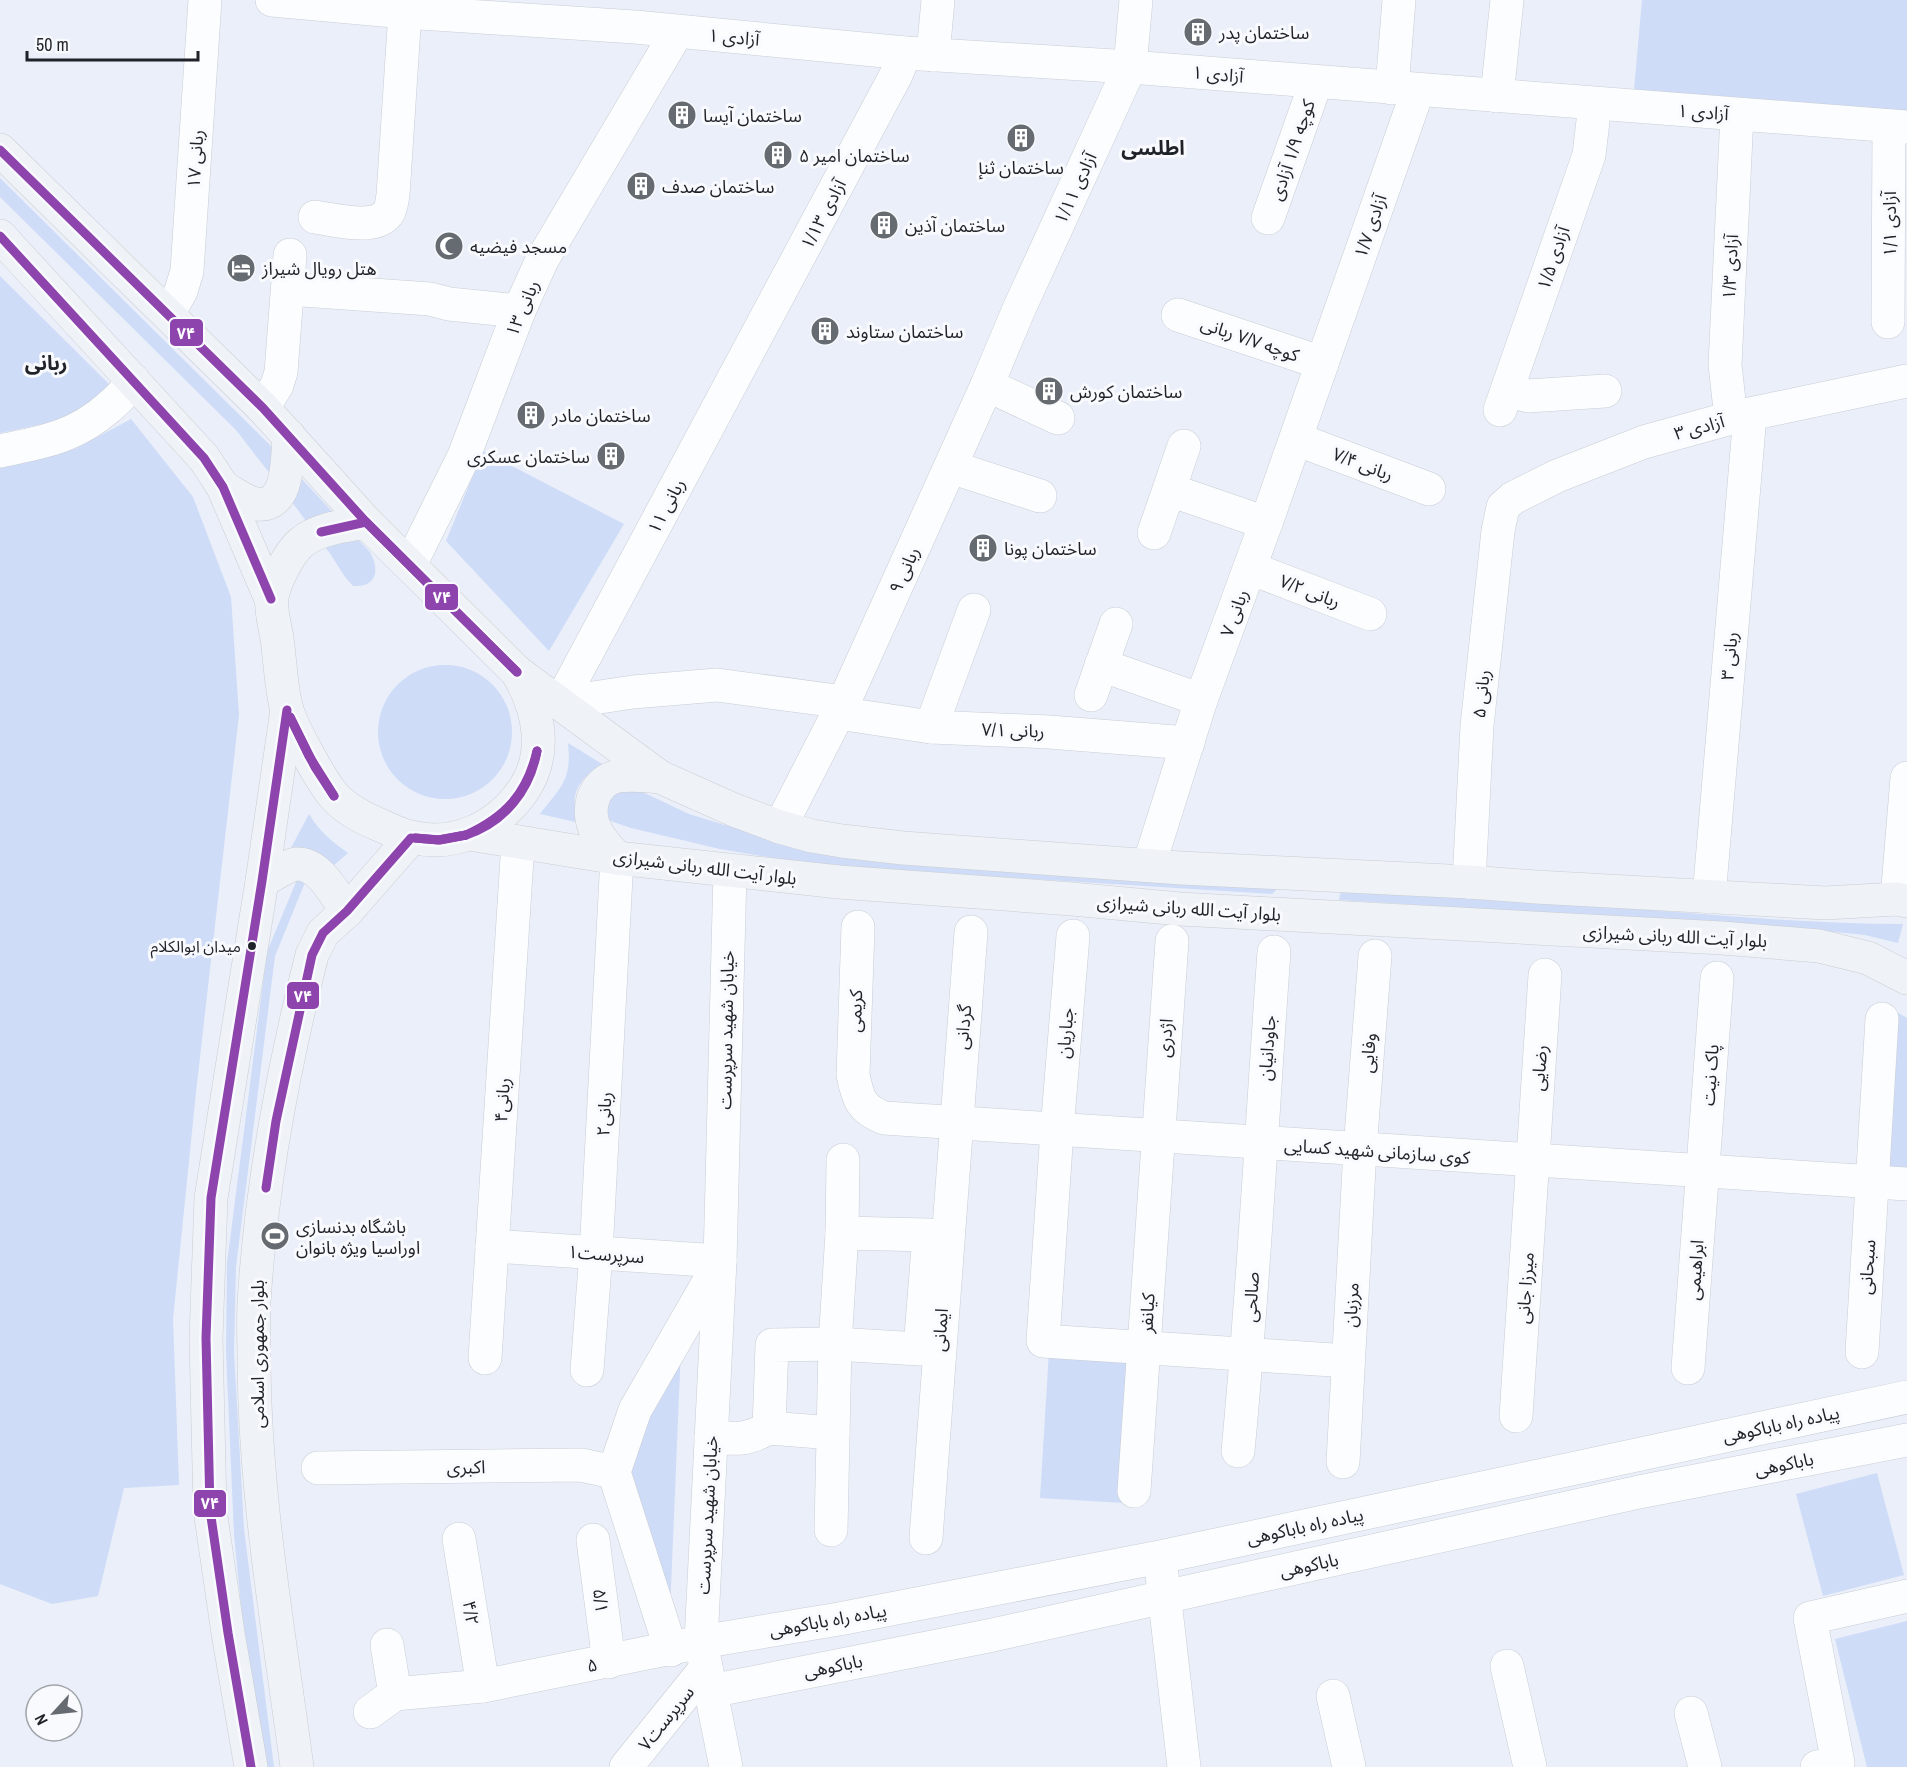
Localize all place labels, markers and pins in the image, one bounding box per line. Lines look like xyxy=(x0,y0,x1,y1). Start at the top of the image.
building icon: ساختمان پدر xyxy=(1182,16,1214,48)
place label: ساختمان پدر xyxy=(1218,20,1309,45)
building icon: ساختمان آیسا xyxy=(666,99,698,131)
place label: ساختمان آیسا xyxy=(703,103,802,128)
building icon: ساختمان ثنإ xyxy=(1005,122,1037,154)
building icon: ساختمان امیر ۵ xyxy=(762,139,794,171)
place label: ساختمان امیر ۵ xyxy=(799,143,910,168)
place label: ساختمان ثنإ xyxy=(978,155,1064,180)
building icon: ساختمان صدف xyxy=(625,170,657,202)
place label: ساختمان صدف xyxy=(662,174,774,199)
building icon: ساختمان آذین xyxy=(868,209,900,241)
place label: ساختمان آذین xyxy=(905,213,1005,238)
mosque icon: مسجد فیضیه xyxy=(433,230,465,262)
place label: مسجد فیضیه xyxy=(470,234,567,259)
hotel icon: هتل رویال شیراز xyxy=(225,252,257,284)
place label: هتل رویال شیراز xyxy=(261,256,377,281)
building icon: ساختمان ستاوند xyxy=(809,315,841,347)
place label: ساختمان ستاوند xyxy=(846,319,963,344)
building icon: ساختمان کورش xyxy=(1033,375,1065,407)
place label: ساختمان کورش xyxy=(1070,379,1182,404)
building icon: ساختمان مادر xyxy=(515,399,547,431)
place label: ساختمان مادر xyxy=(551,403,651,428)
building icon: ساختمان عسکری xyxy=(595,440,627,472)
place label: ساختمان عسکری xyxy=(467,444,590,469)
building icon: ساختمان پونا xyxy=(967,532,999,564)
place label: ساختمان پونا xyxy=(1004,536,1097,561)
place label: میدان ابوالکلام xyxy=(151,935,241,959)
marker: میدان ابوالکلام xyxy=(246,940,258,952)
place label: باشگاه بدنسازی اوراسیا ویژه بانوان xyxy=(296,1214,420,1260)
sports icon: باشگاه بدنسازی اوراسیا ویژه بانوان xyxy=(259,1220,291,1252)

